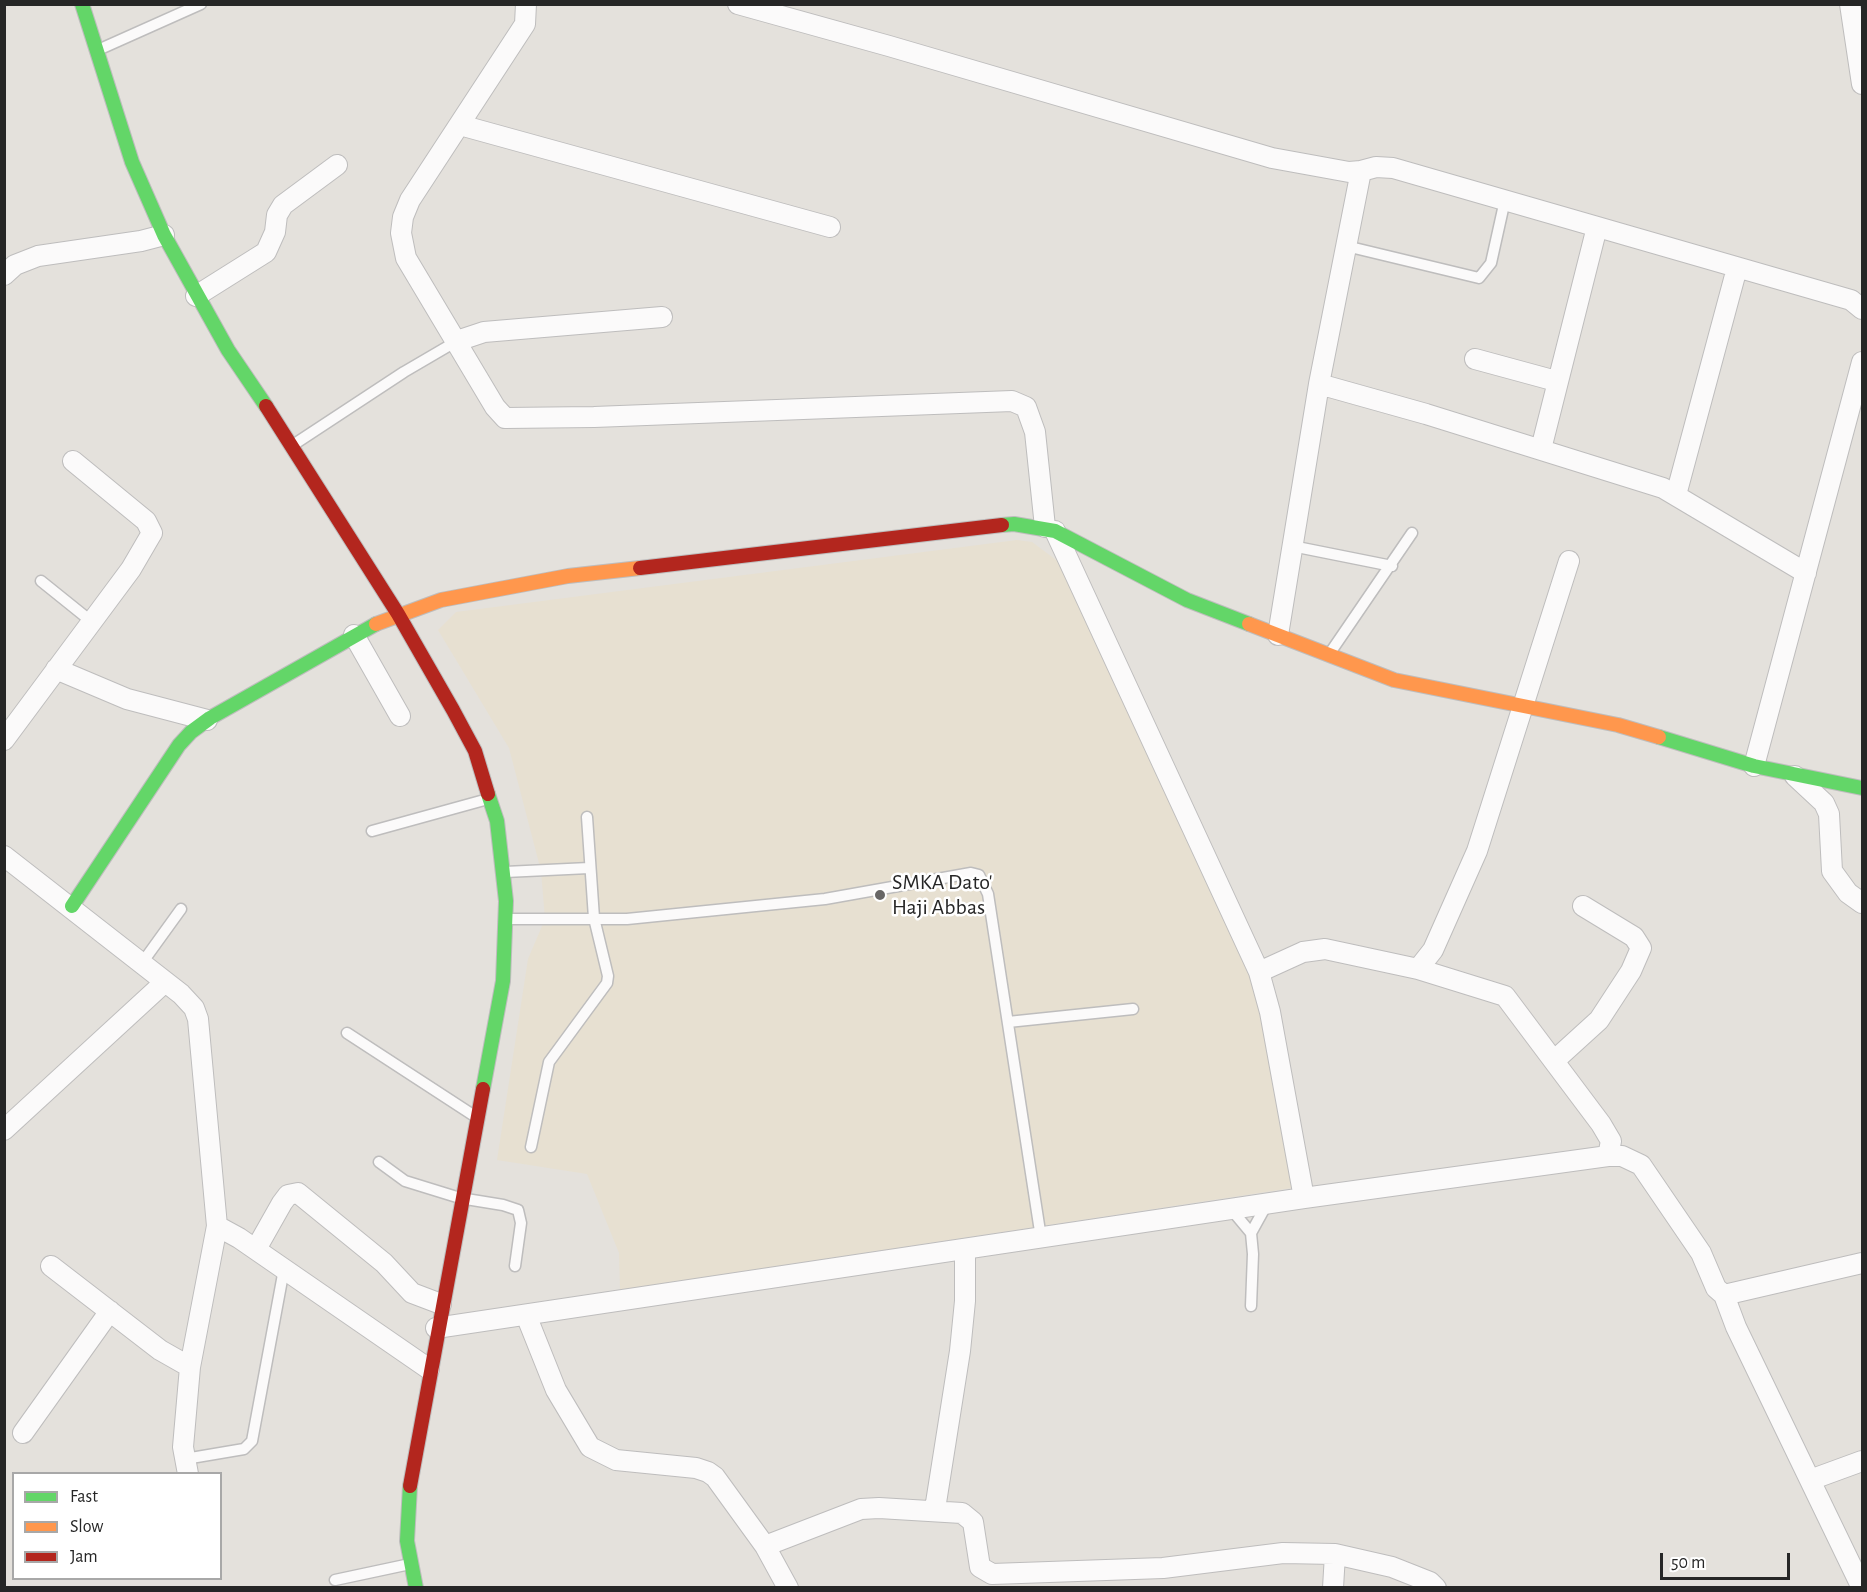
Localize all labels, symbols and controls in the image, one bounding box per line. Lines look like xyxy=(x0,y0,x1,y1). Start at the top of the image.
place label: SMKA Dato' Haji Abbas xyxy=(892,869,992,920)
marker: SMKA Dato' Haji Abbas xyxy=(873,888,887,902)
legend xyxy=(12,1472,222,1580)
text: Fast xyxy=(70,1488,98,1506)
text: Slow xyxy=(70,1518,103,1536)
scale bar xyxy=(1663,1541,1794,1579)
text: Jam xyxy=(70,1548,98,1566)
text: 50 m xyxy=(1671,1554,1705,1572)

